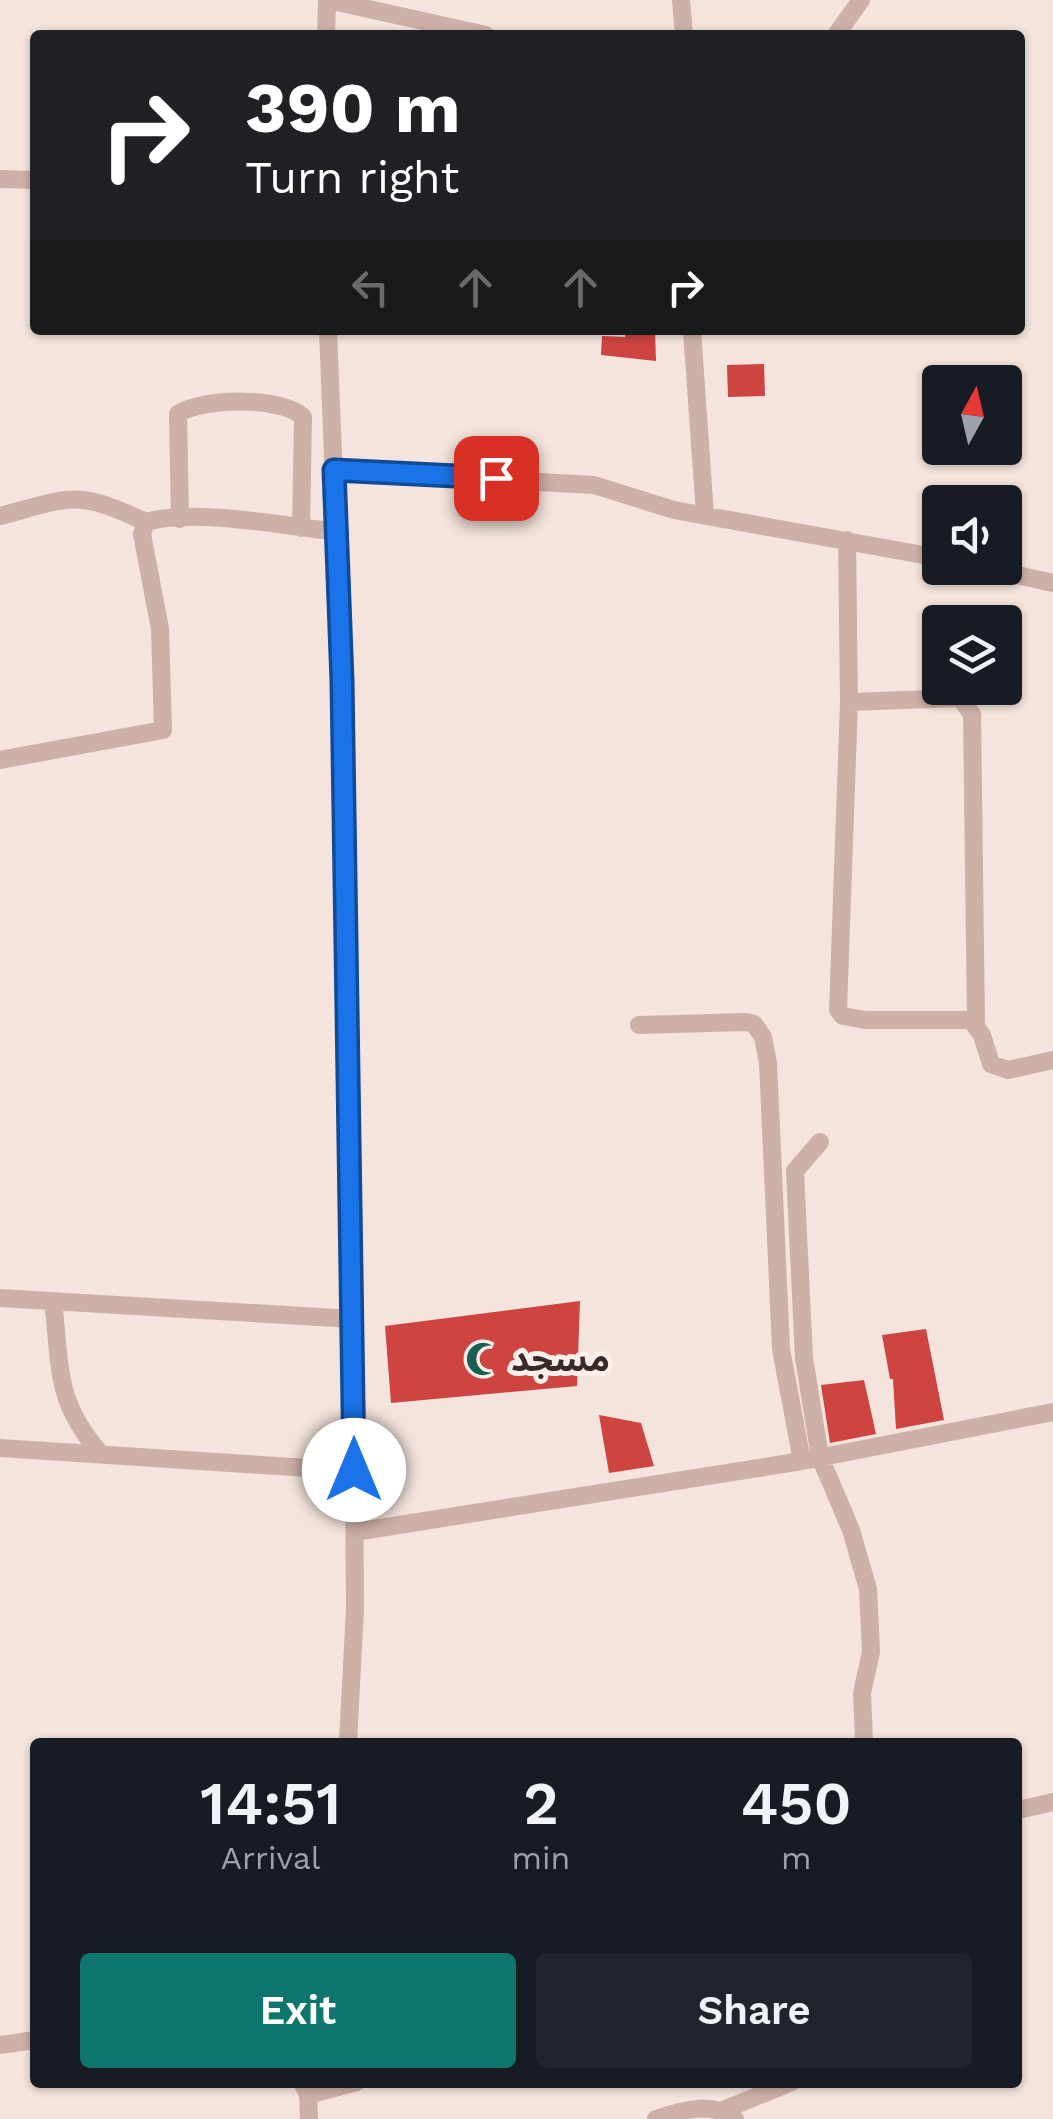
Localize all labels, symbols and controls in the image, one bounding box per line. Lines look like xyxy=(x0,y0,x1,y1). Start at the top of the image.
text: 390 m xyxy=(245,67,461,149)
icon: right xyxy=(80,70,210,200)
text: Turn right xyxy=(245,151,459,204)
icon: left xyxy=(343,260,398,315)
icon: ahead xyxy=(448,260,503,315)
icon: ahead xyxy=(553,260,608,315)
icon: right xyxy=(658,260,713,315)
north arrow xyxy=(922,365,1022,465)
map controls xyxy=(922,365,1022,705)
pin xyxy=(454,436,539,521)
icon: arrive xyxy=(469,451,524,506)
button: sound xyxy=(922,485,1022,585)
button: layers xyxy=(922,605,1022,705)
place label: مسجد xyxy=(511,1338,610,1380)
mosque icon: مسجد xyxy=(464,1340,502,1378)
position arrow xyxy=(302,1418,406,1522)
text: 14:51 xyxy=(200,1768,341,1839)
text: 2 xyxy=(523,1768,559,1839)
text: 450 xyxy=(741,1768,852,1839)
text: Arrival xyxy=(221,1839,321,1877)
text: min xyxy=(511,1839,570,1877)
text: m xyxy=(781,1839,811,1877)
button: Exit xyxy=(80,1953,516,2068)
button: Share xyxy=(536,1953,972,2068)

